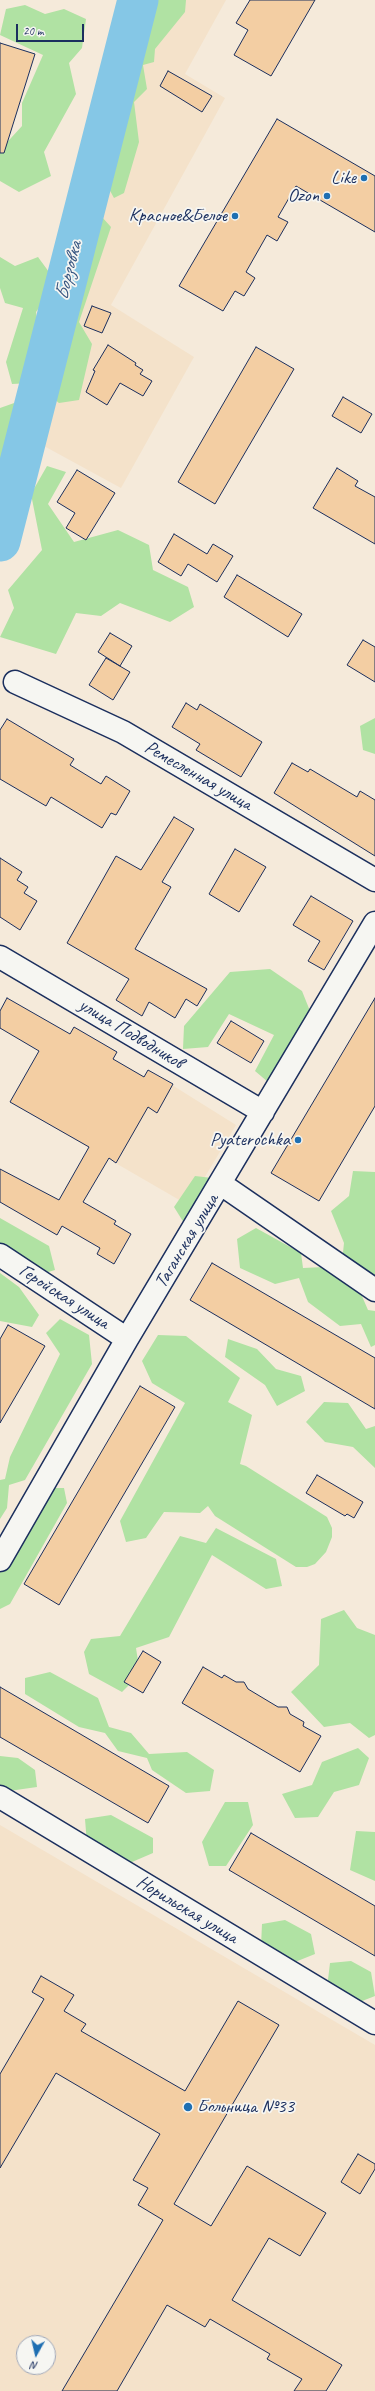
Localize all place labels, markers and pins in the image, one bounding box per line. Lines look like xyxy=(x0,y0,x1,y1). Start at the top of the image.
place label: Like xyxy=(331,167,356,189)
marker: Like xyxy=(359,173,369,183)
place label: Ozon xyxy=(288,185,319,207)
marker: Ozon xyxy=(322,191,332,201)
place label: Красное&Белое xyxy=(129,205,227,227)
marker: Красное&Белое xyxy=(230,211,240,221)
place label: Pyaterochka xyxy=(210,1129,290,1151)
marker: Pyaterochka xyxy=(293,1135,303,1145)
place label: Больница №33 xyxy=(197,2096,294,2118)
marker: Больница №33 xyxy=(182,2101,194,2113)

